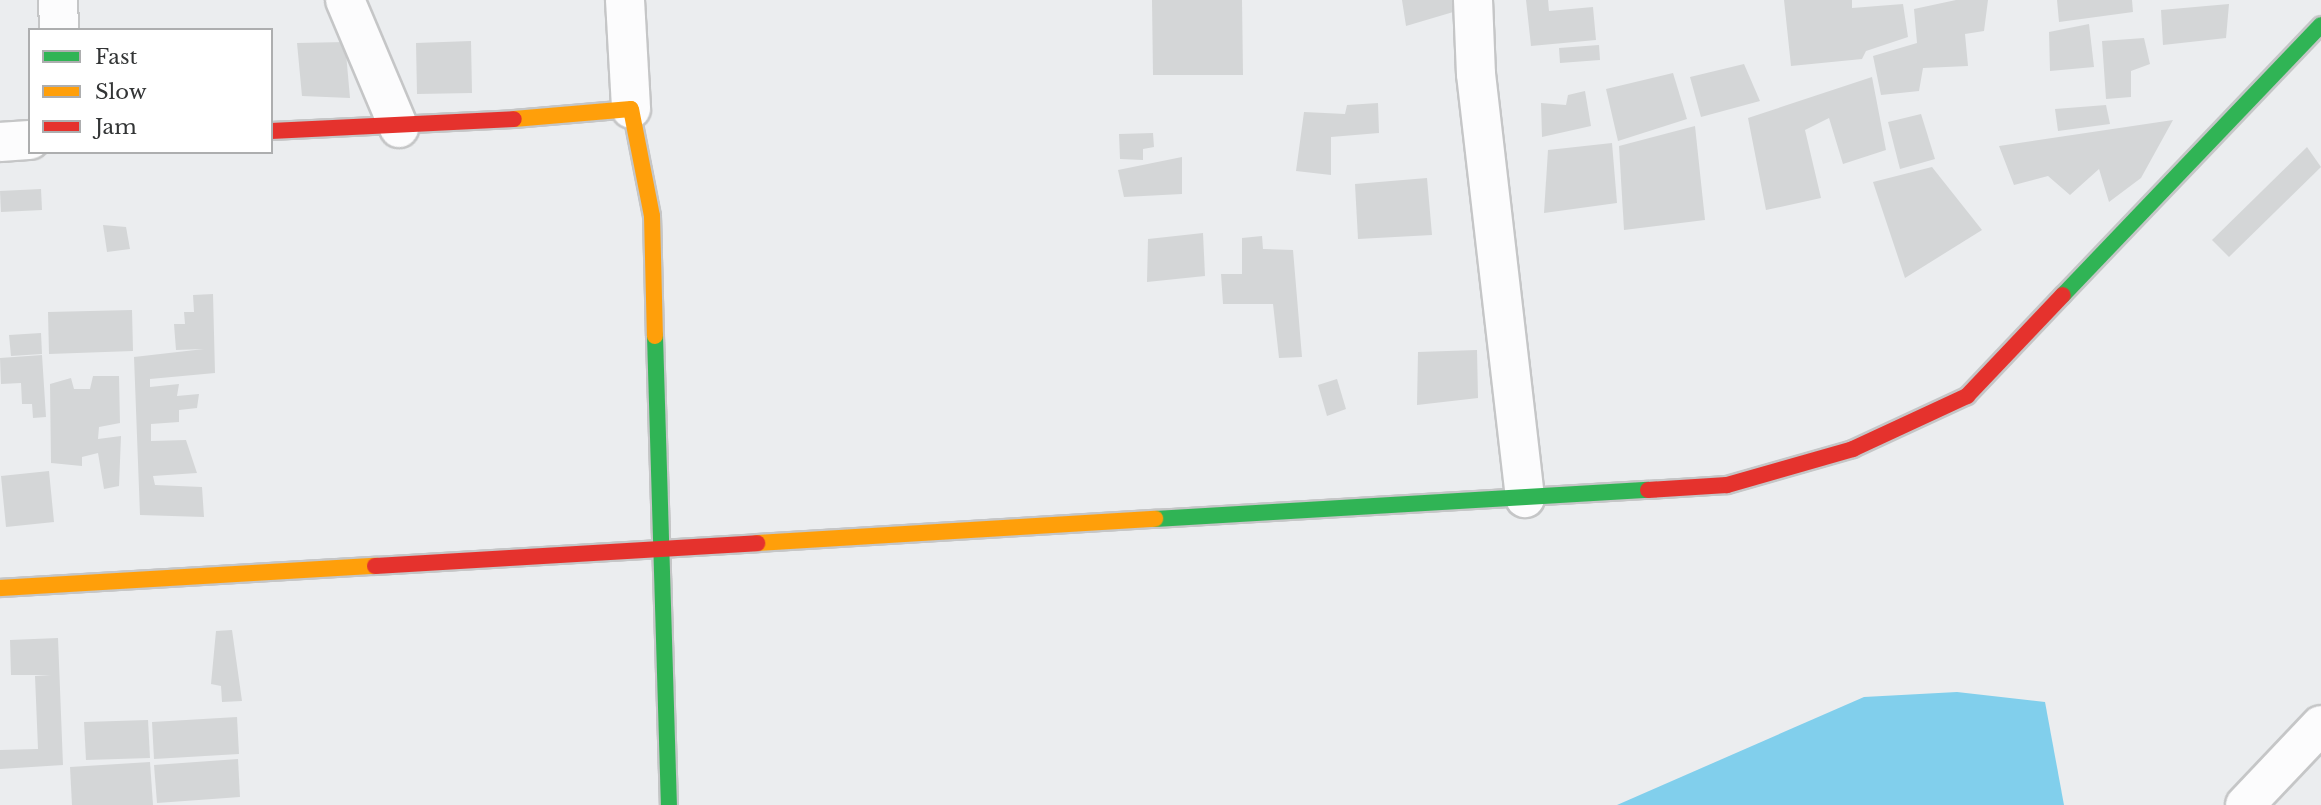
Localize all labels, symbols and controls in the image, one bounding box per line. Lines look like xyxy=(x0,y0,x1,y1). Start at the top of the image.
legend xyxy=(28,28,273,154)
text: Fast xyxy=(95,44,137,70)
text: Slow xyxy=(95,79,147,105)
text: Jam xyxy=(95,114,137,140)

